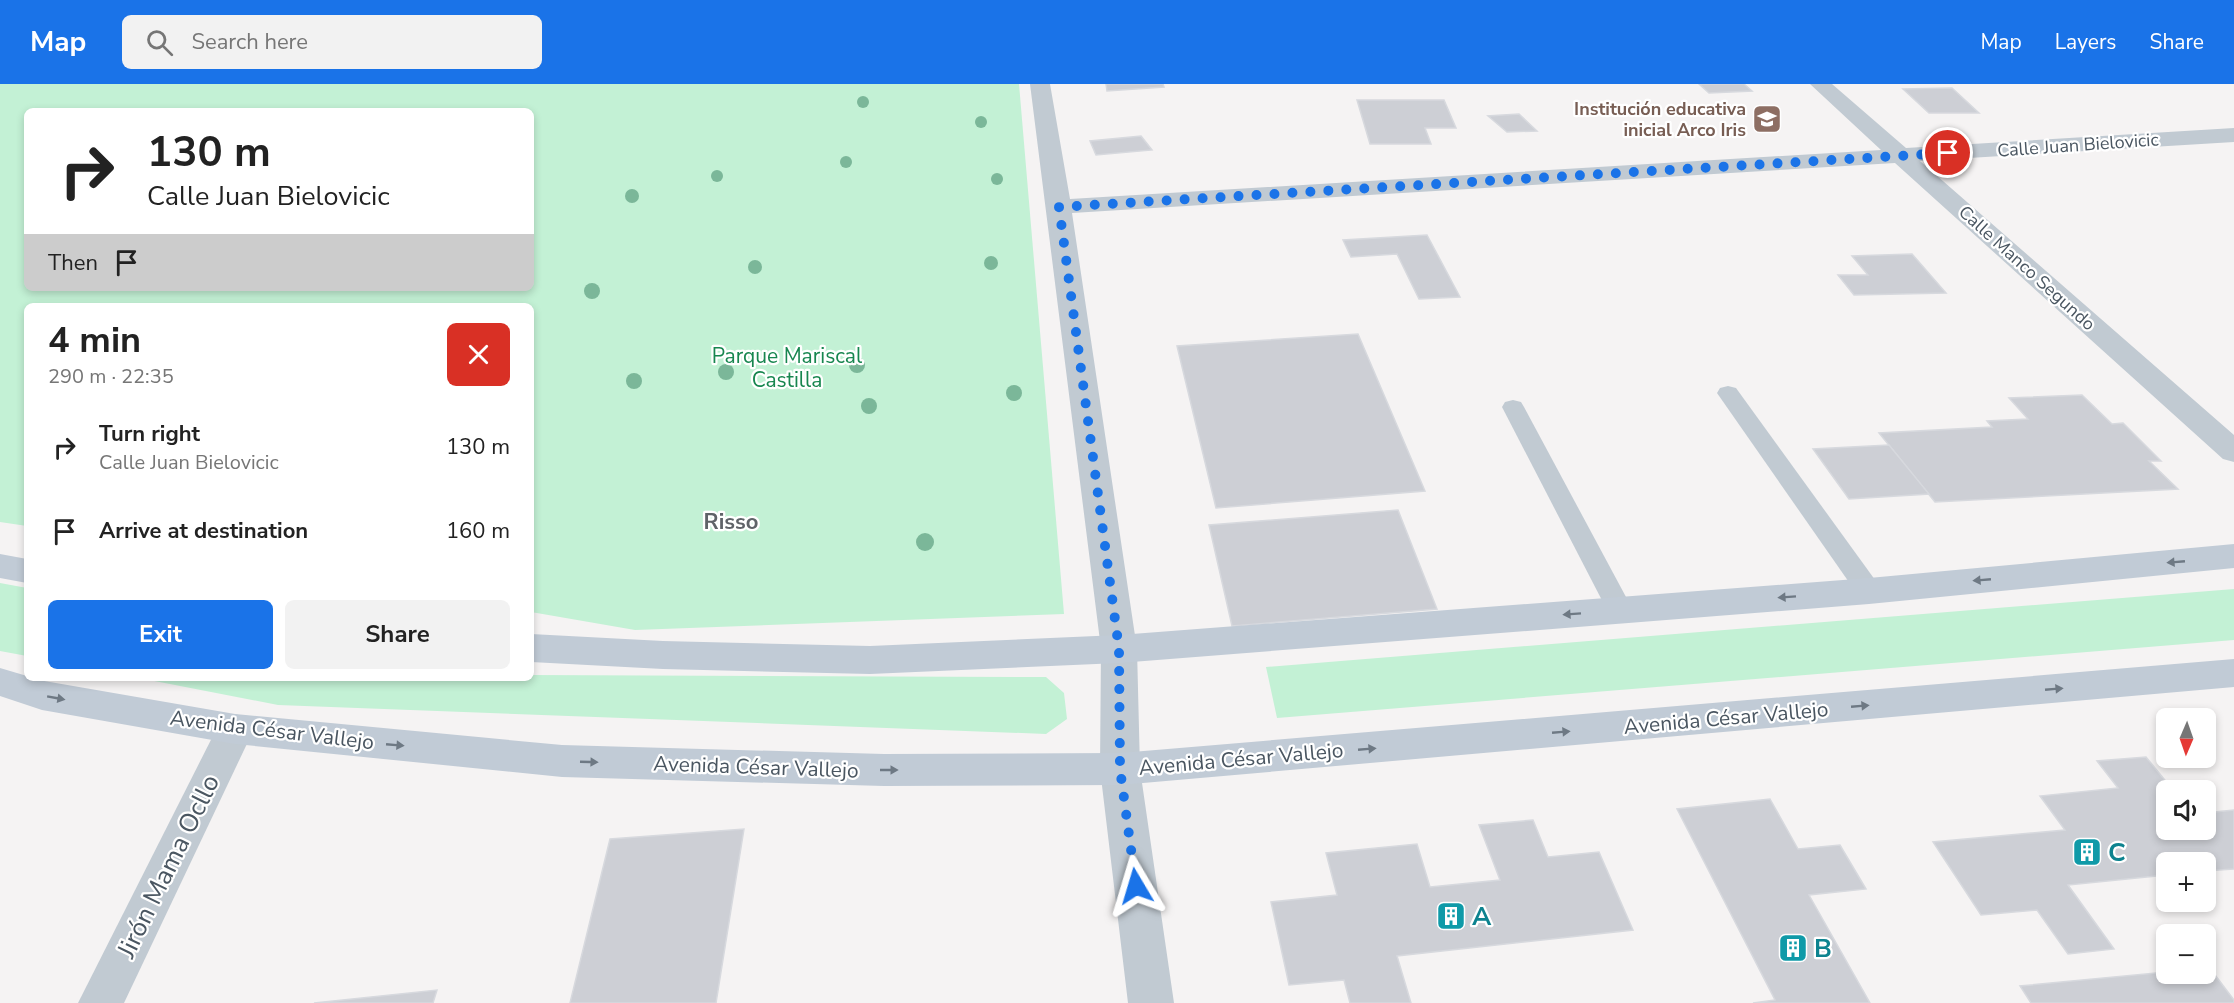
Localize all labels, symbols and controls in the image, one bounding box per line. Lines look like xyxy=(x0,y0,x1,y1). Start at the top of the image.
search box xyxy=(122,15,542,69)
text: Map xyxy=(30,23,86,61)
icon: search xyxy=(143,26,176,59)
text: Search here xyxy=(191,27,308,57)
text: Map xyxy=(1980,28,2022,56)
text: Layers xyxy=(2055,28,2116,56)
text: Share xyxy=(2149,28,2204,56)
place label: Institución educativa inicial Arco Iris xyxy=(1574,97,1746,142)
school or university icon: Institución educativa inicial Arco Iris xyxy=(1751,103,1783,135)
text: 130 m xyxy=(147,124,271,181)
pin xyxy=(1922,127,1973,178)
street label: Calle Juan Bielovicic xyxy=(1996,127,2160,163)
icon: right xyxy=(48,132,126,210)
icon: arrive xyxy=(1931,136,1964,169)
text: Calle Juan Bielovicic xyxy=(147,178,390,215)
street label: Calle Manco Segundo xyxy=(1954,200,2100,336)
icon: arrive xyxy=(110,246,143,279)
text: Then xyxy=(48,248,98,278)
text: 4 min xyxy=(48,316,141,365)
button: close xyxy=(447,323,510,386)
park label: Parque Mariscal Castilla xyxy=(712,342,863,394)
text: 290 m · 22:35 xyxy=(48,363,174,390)
text: Turn right xyxy=(99,419,200,449)
icon: right xyxy=(48,431,81,464)
text: 130 m xyxy=(446,432,510,462)
text: Calle Juan Bielovicic xyxy=(99,449,279,476)
district label: Risso xyxy=(704,507,758,537)
icon: arrive xyxy=(48,515,81,548)
text: Arrive at destination xyxy=(99,516,308,546)
text: 160 m xyxy=(446,516,510,546)
one-way arrow xyxy=(2166,557,2185,567)
one-way arrow xyxy=(1972,575,1991,585)
one-way arrow xyxy=(1778,592,1797,602)
button: Exit xyxy=(48,600,273,669)
button: Share xyxy=(285,600,510,669)
one-way arrow xyxy=(1562,609,1581,619)
one-way arrow xyxy=(2045,684,2064,694)
one-way arrow xyxy=(47,694,66,703)
street label: Avenida César Vallejo xyxy=(1622,695,1830,741)
one-way arrow xyxy=(1850,701,1869,711)
street label: Avenida César Vallejo xyxy=(168,704,376,756)
north arrow xyxy=(2156,708,2216,768)
map controls xyxy=(2156,708,2216,984)
one-way arrow xyxy=(1551,727,1570,737)
street label: Avenida César Vallejo xyxy=(1137,736,1345,782)
one-way arrow xyxy=(385,740,404,750)
one-way arrow xyxy=(1357,744,1376,753)
street label: Avenida César Vallejo xyxy=(653,749,859,785)
one-way arrow xyxy=(579,757,598,766)
one-way arrow xyxy=(879,765,898,775)
street label: Jirón Mama Ocllo xyxy=(108,769,228,965)
button: sound xyxy=(2156,780,2216,840)
place label: C xyxy=(2108,835,2126,870)
building icon: C xyxy=(2071,836,2103,868)
button: + xyxy=(2156,852,2216,912)
position arrow xyxy=(1104,854,1168,918)
place label: A xyxy=(1472,899,1492,934)
building icon: A xyxy=(1435,900,1467,932)
button: − xyxy=(2156,924,2216,984)
place label: B xyxy=(1814,931,1832,966)
building icon: B xyxy=(1777,932,1809,964)

